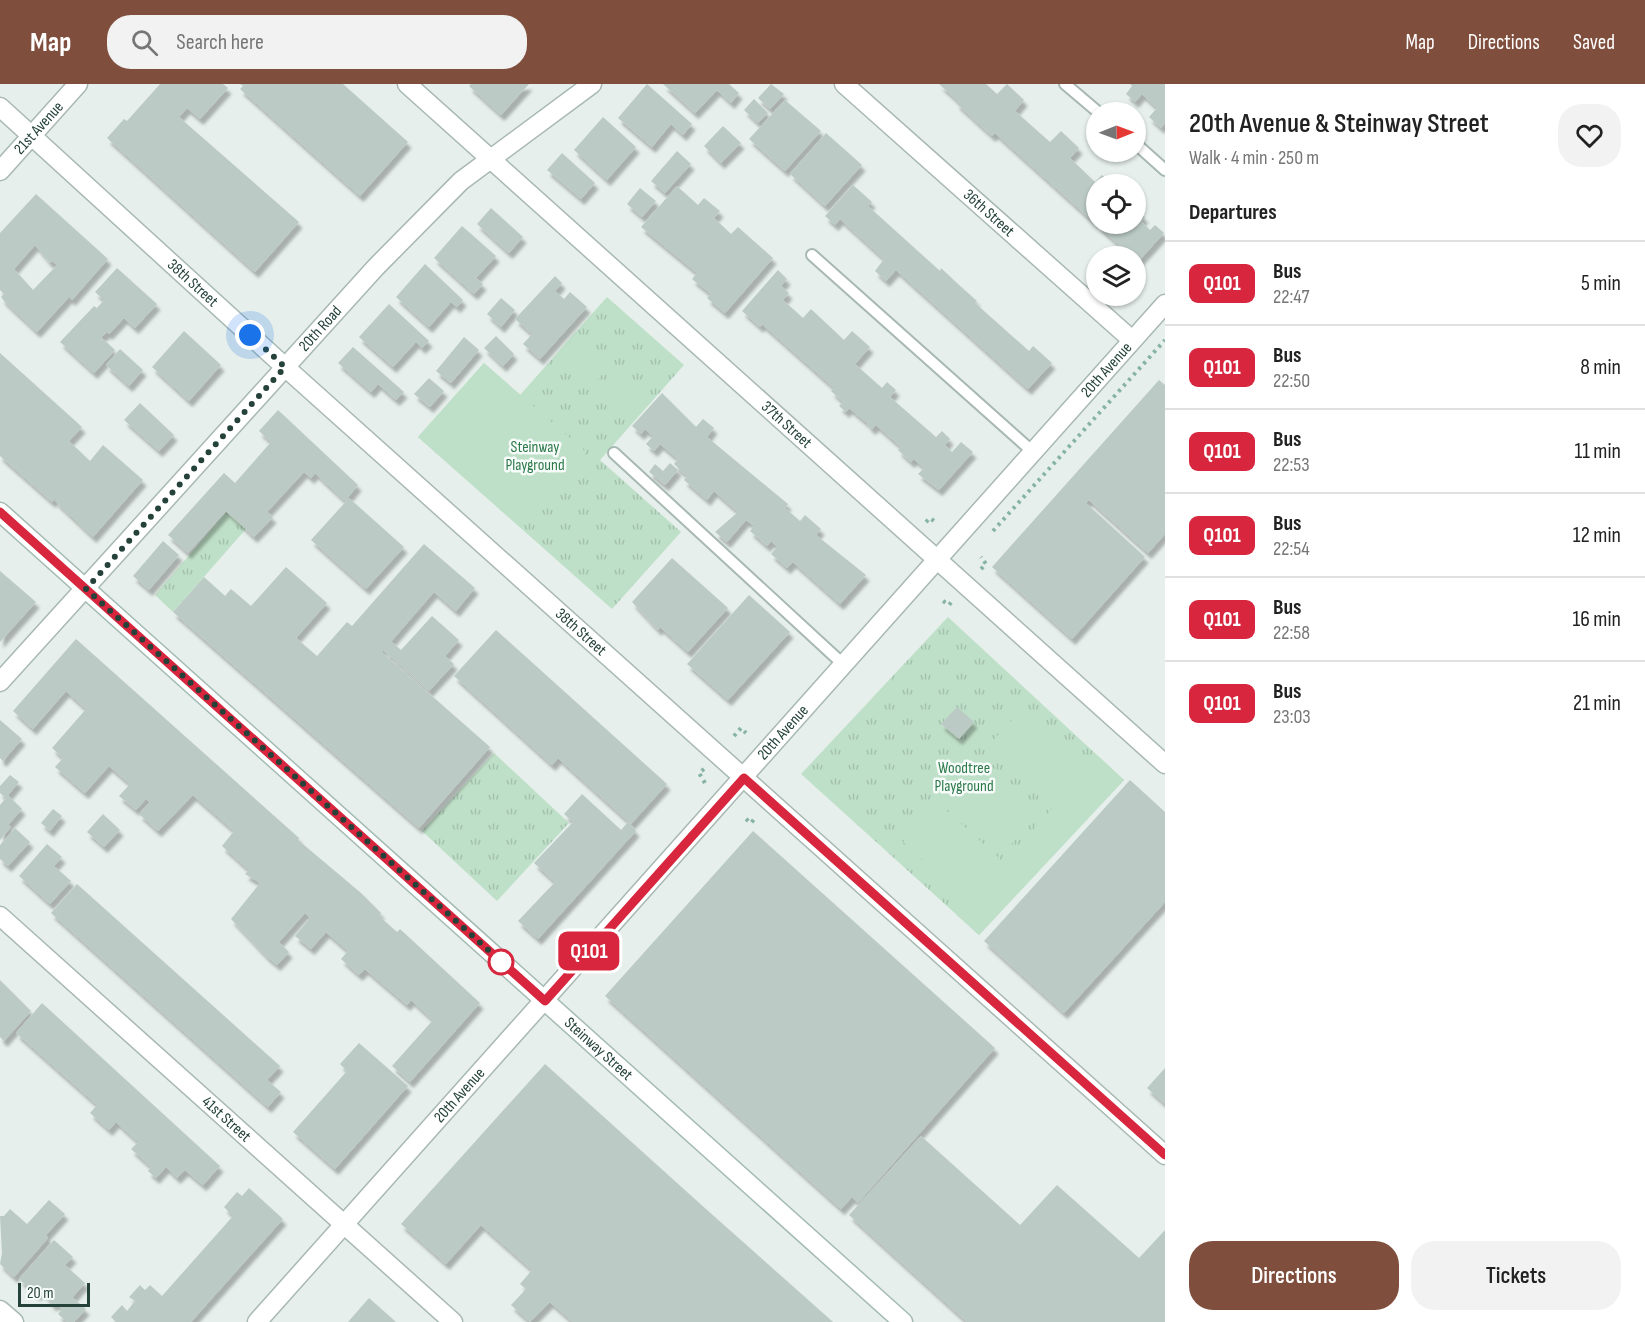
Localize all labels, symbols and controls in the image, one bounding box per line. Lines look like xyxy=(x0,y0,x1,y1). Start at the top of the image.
search box xyxy=(107,15,527,69)
text: Map xyxy=(30,26,71,59)
icon: search xyxy=(128,26,161,59)
text: Search here xyxy=(176,29,264,56)
text: Map xyxy=(1405,30,1435,55)
text: Directions xyxy=(1468,30,1540,55)
text: Saved xyxy=(1573,30,1615,55)
street label: 21st Avenue xyxy=(10,97,67,158)
north arrow xyxy=(1086,102,1146,162)
map controls xyxy=(1086,102,1146,306)
button: heart xyxy=(1558,104,1621,167)
text: 20th Avenue & Steinway Street xyxy=(1189,107,1489,140)
text: Walk · 4 min · 250 m xyxy=(1189,146,1319,170)
button: locate xyxy=(1086,174,1146,234)
street label: 36th Street xyxy=(960,185,1018,241)
text: Departures xyxy=(1189,199,1277,226)
button: layers xyxy=(1086,246,1146,306)
street label: 38th Street xyxy=(164,255,222,311)
text: Bus xyxy=(1273,258,1302,285)
text: 5 min xyxy=(1581,270,1621,297)
text: Q101 xyxy=(1203,271,1241,296)
text: 22:47 xyxy=(1273,285,1310,309)
street label: 20th Road xyxy=(295,302,346,355)
your location xyxy=(235,320,265,350)
street label: 20th Avenue xyxy=(1077,338,1136,401)
text: Bus xyxy=(1273,342,1302,369)
text: 8 min xyxy=(1580,354,1621,381)
text: Q101 xyxy=(1203,355,1241,380)
text: 22:50 xyxy=(1273,369,1310,393)
street label: 37th Street xyxy=(757,397,816,452)
text: Bus xyxy=(1273,426,1302,453)
park label: Steinway Playground xyxy=(505,438,565,475)
text: 11 min xyxy=(1574,438,1621,465)
text: Q101 xyxy=(1203,439,1241,464)
text: 22:53 xyxy=(1273,453,1310,477)
text: Bus xyxy=(1273,510,1302,537)
text: 12 min xyxy=(1573,522,1621,549)
text: Q101 xyxy=(1203,523,1241,548)
text: 22:54 xyxy=(1273,537,1310,561)
text: Bus xyxy=(1273,594,1302,621)
street label: 38th Street xyxy=(552,604,610,660)
text: 16 min xyxy=(1573,606,1621,633)
text: Q101 xyxy=(1203,607,1241,632)
text: 22:58 xyxy=(1273,621,1310,645)
text: Bus xyxy=(1273,678,1302,705)
text: 21 min xyxy=(1573,690,1621,717)
text: Q101 xyxy=(1203,691,1241,716)
street label: 20th Avenue xyxy=(753,701,812,764)
text: 23:03 xyxy=(1273,705,1311,729)
park label: Woodtree Playground xyxy=(934,759,994,796)
line badge: Q101 xyxy=(547,932,631,970)
text: Q101 xyxy=(570,939,608,964)
unlabelled marker xyxy=(488,949,514,975)
street label: Steinway Street xyxy=(560,1013,637,1084)
street label: 20th Avenue xyxy=(430,1064,489,1127)
street label: 41st Street xyxy=(198,1092,255,1146)
button: Directions xyxy=(1189,1241,1399,1310)
button: Tickets xyxy=(1411,1241,1621,1310)
scale bar xyxy=(18,1280,90,1308)
text: 20 m xyxy=(27,1284,54,1303)

